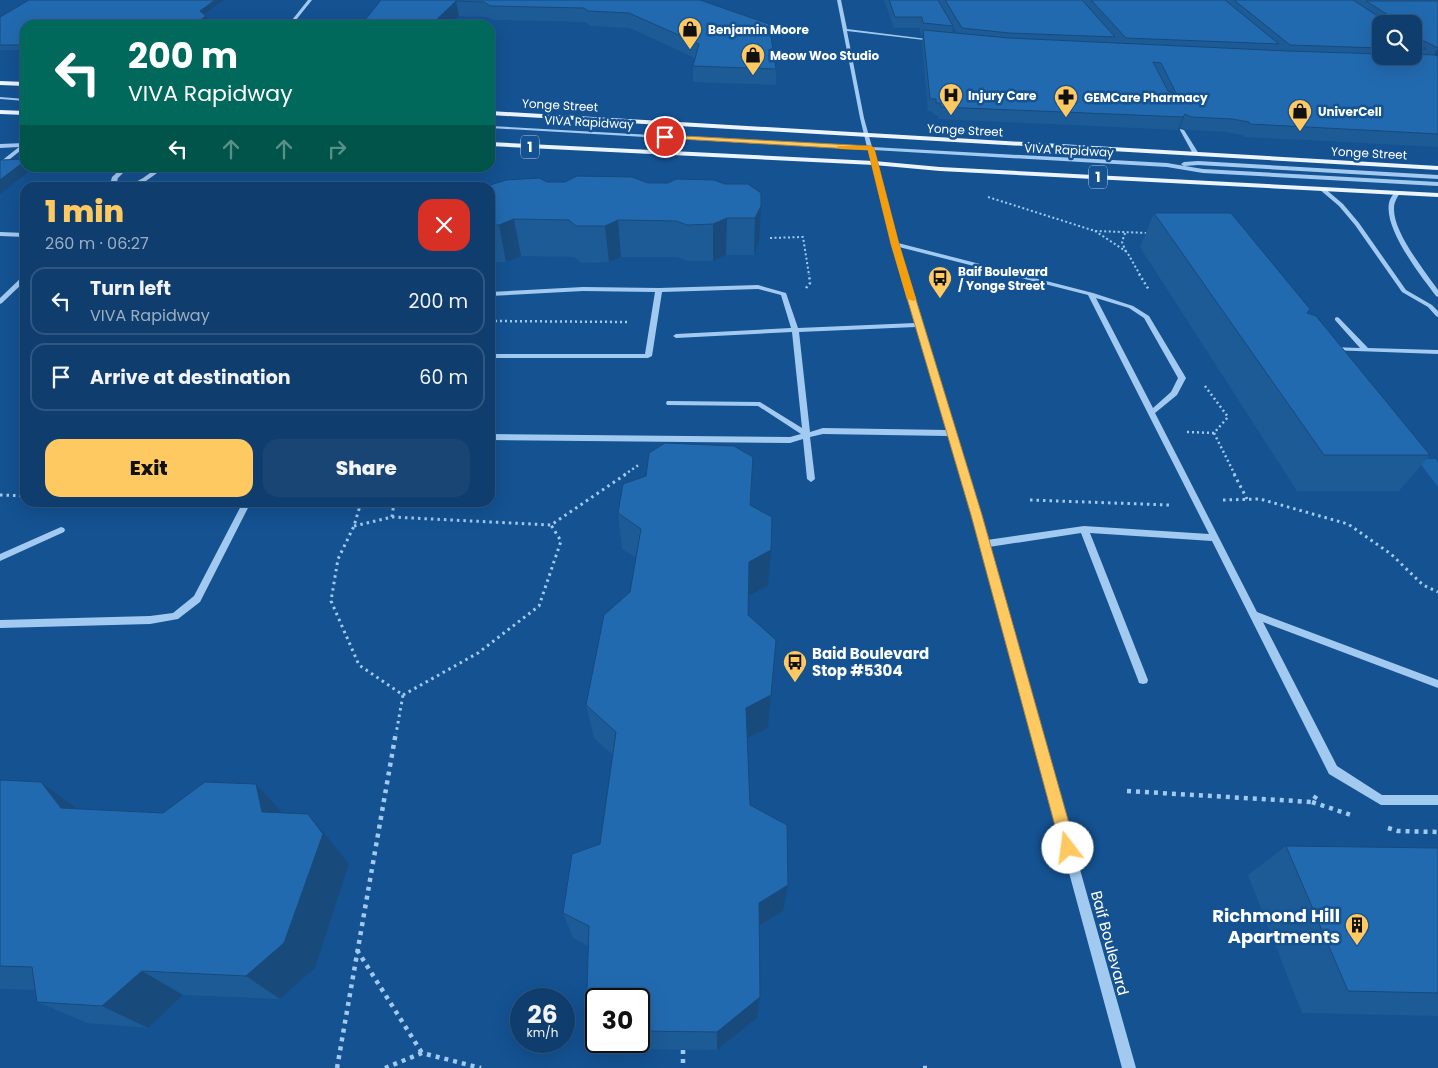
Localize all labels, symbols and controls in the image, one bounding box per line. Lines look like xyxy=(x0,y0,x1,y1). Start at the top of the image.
map controls xyxy=(1372,15,1422,65)
button: search xyxy=(1372,15,1422,65)
shop icon: Benjamin Moore xyxy=(677,16,703,50)
place label: Benjamin Moore xyxy=(708,21,809,38)
text: 200 m xyxy=(128,31,238,80)
icon: left xyxy=(45,40,110,105)
shop icon: Meow Woo Studio xyxy=(740,42,766,76)
place label: Meow Woo Studio xyxy=(770,47,879,64)
text: VIVA Rapidway xyxy=(128,78,293,109)
hospital icon: Injury Care xyxy=(938,82,964,116)
pharmacy icon: GEMCare Pharmacy xyxy=(1053,84,1079,118)
place label: Injury Care xyxy=(968,87,1037,104)
place label: GEMCare Pharmacy xyxy=(1084,89,1208,106)
street label: Yonge Street xyxy=(521,95,599,115)
shop icon: UniverCell xyxy=(1287,98,1313,132)
place label: UniverCell xyxy=(1318,103,1382,120)
street label: VIVA Rapidway xyxy=(544,111,635,133)
pin xyxy=(644,116,686,158)
street label: Yonge Street xyxy=(926,120,1004,140)
icon: arrive xyxy=(651,123,679,151)
icon: left xyxy=(164,135,192,163)
icon: ahead xyxy=(217,135,245,163)
icon: ahead xyxy=(270,135,298,163)
icon: right xyxy=(323,135,351,163)
road number: 1 xyxy=(521,136,539,158)
street label: VIVA Rapidway xyxy=(1024,139,1115,161)
street label: Yonge Street xyxy=(1330,143,1408,163)
road number: 1 xyxy=(1089,166,1107,188)
text: 1 min xyxy=(45,190,124,233)
button: close xyxy=(418,199,470,251)
text: 260 m · 06:27 xyxy=(45,232,149,255)
place label: Baif Boulevard / Yonge Street xyxy=(958,263,1048,294)
bus stop icon: Baif Boulevard / Yonge Street xyxy=(927,265,953,299)
text: Turn left xyxy=(90,275,171,302)
icon: left xyxy=(47,287,75,315)
text: 200 m xyxy=(409,288,468,315)
text: VIVA Rapidway xyxy=(90,304,210,327)
icon: arrive xyxy=(47,363,75,391)
text: Arrive at destination xyxy=(90,364,291,391)
text: 60 m xyxy=(419,364,468,391)
button: Exit xyxy=(45,439,253,497)
button: Share xyxy=(263,439,470,497)
place label: Baid Boulevard Stop #5304 xyxy=(812,643,929,681)
bus stop icon: Baid Boulevard Stop #5304 xyxy=(782,649,808,683)
position arrow xyxy=(1041,821,1093,873)
street label: Baif Boulevard xyxy=(1086,888,1134,998)
place label: Richmond Hill Apartments xyxy=(1212,903,1340,949)
building icon: Richmond Hill Apartments xyxy=(1344,912,1370,946)
speed limit sign: 30 xyxy=(585,988,650,1053)
text: 26 xyxy=(527,997,558,1032)
text: km/h xyxy=(527,1024,558,1041)

